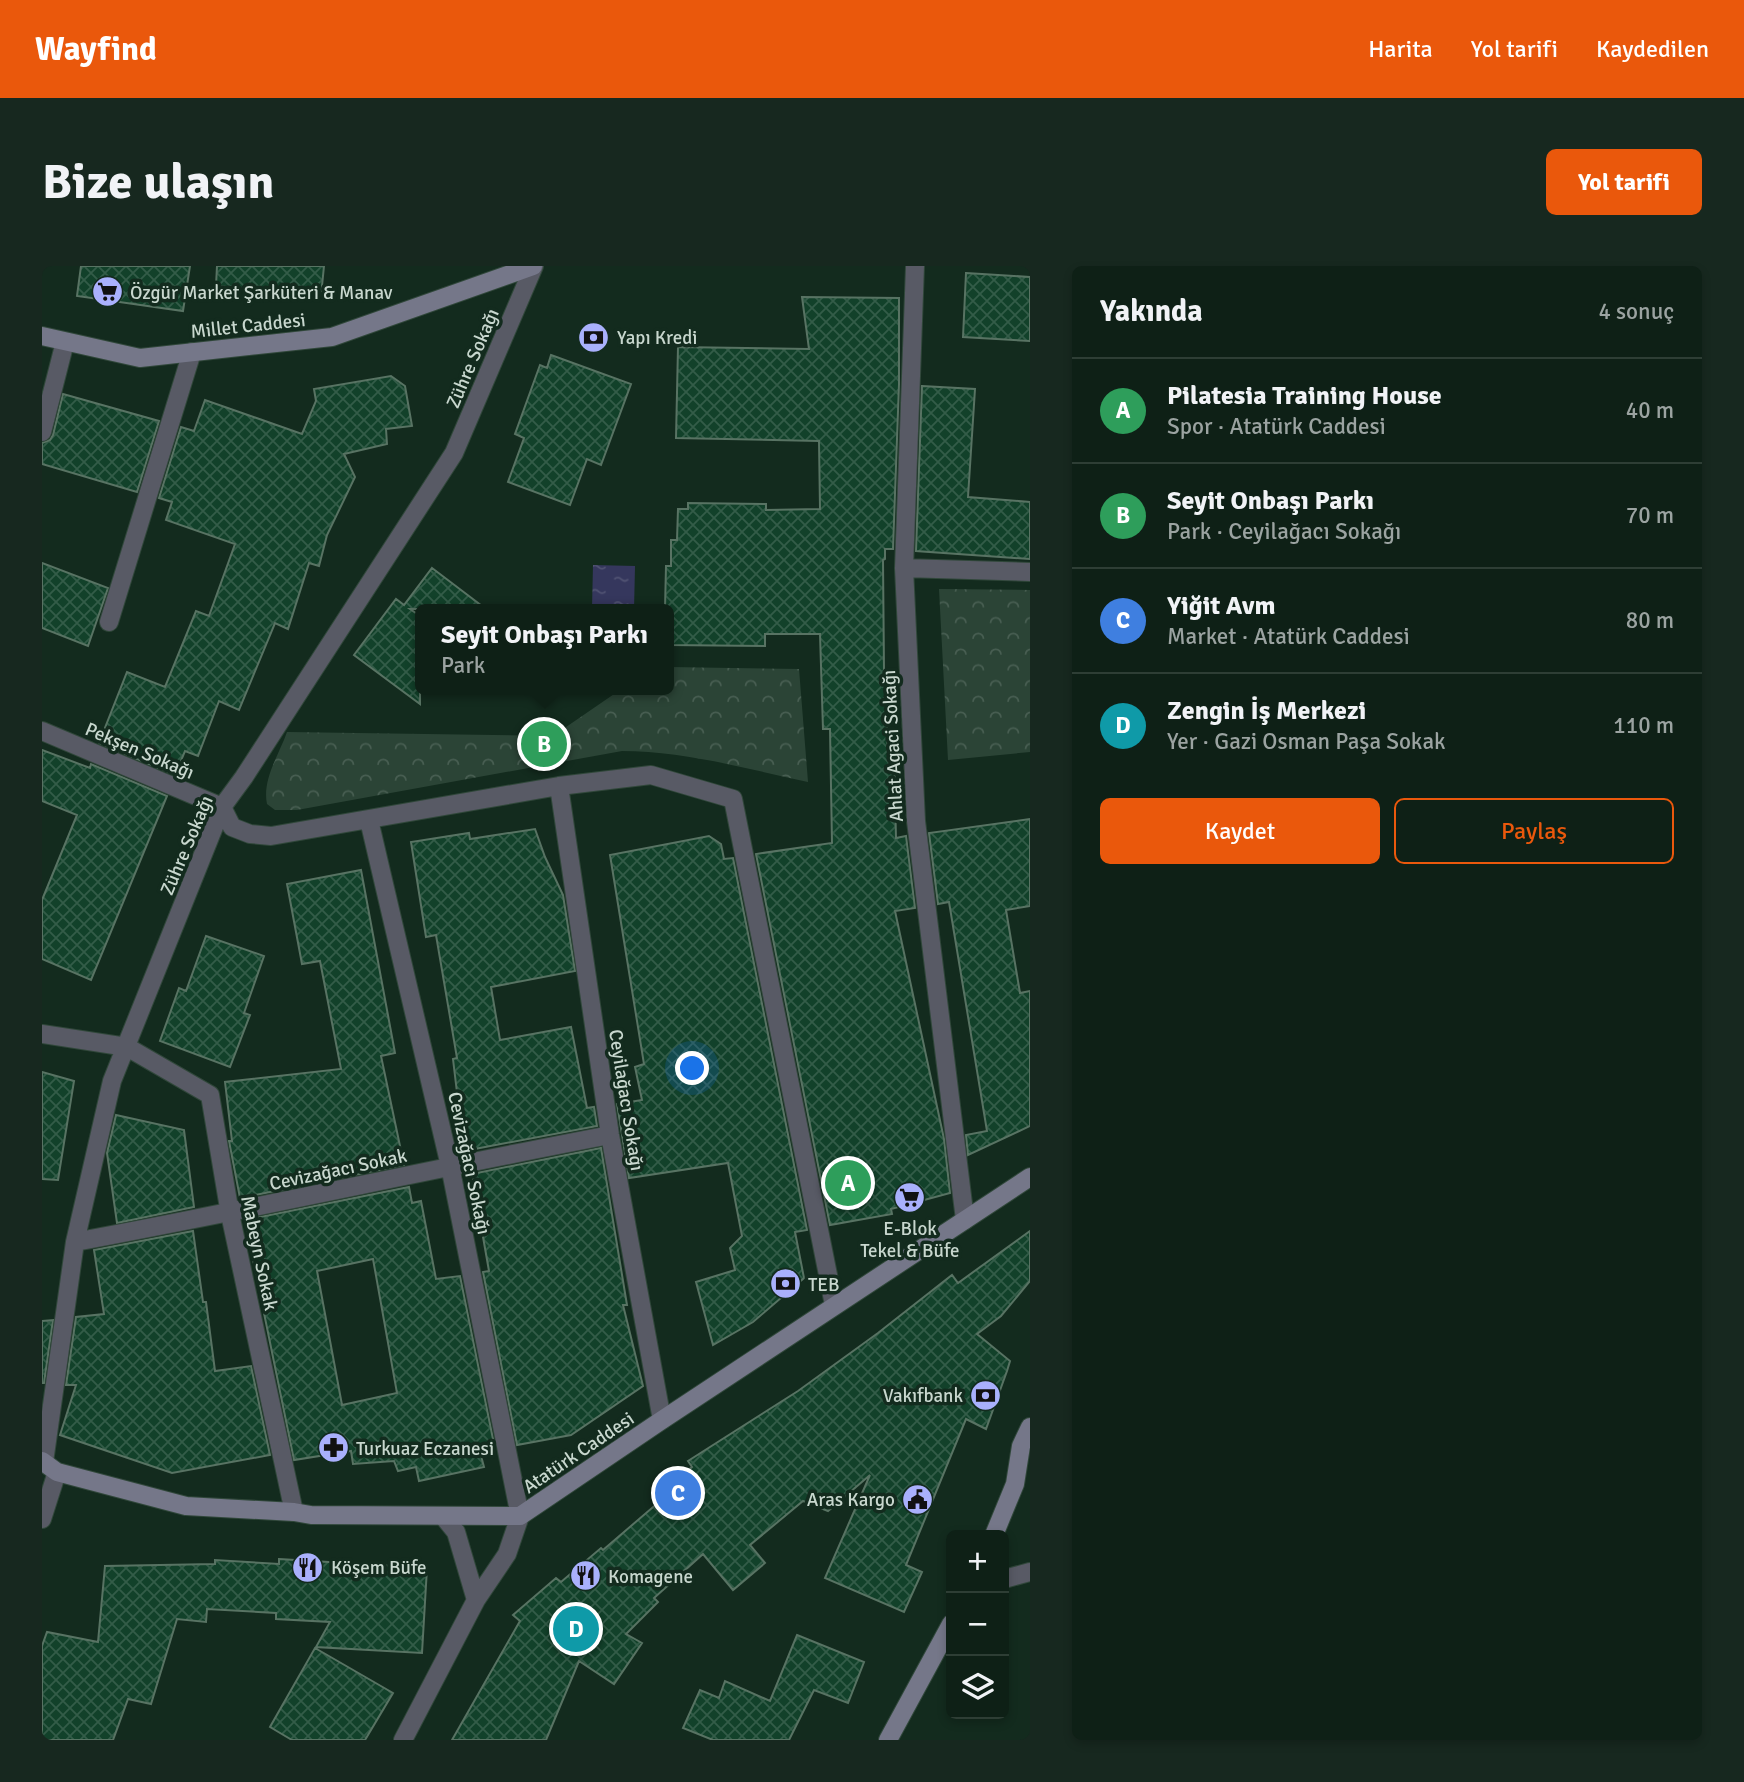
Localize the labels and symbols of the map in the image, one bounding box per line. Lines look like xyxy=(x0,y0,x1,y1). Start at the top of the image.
supermarket icon: Özgür Market Şarküteri & Manav xyxy=(90,275,124,309)
place label: Özgür Market Şarküteri & Manav xyxy=(130,281,393,305)
street label: Zühre Sokağı xyxy=(441,305,505,412)
street label: Millet Caddesi xyxy=(189,308,307,344)
bank icon: Yapı Kredi xyxy=(577,320,611,354)
place label: Yapı Kredi xyxy=(617,326,697,350)
street label: Ahlat Agaci Sokağı xyxy=(877,669,909,823)
street label: Pekşen Sokağı xyxy=(81,717,198,785)
pin: B xyxy=(521,718,567,770)
street label: Zühre Sokağı xyxy=(155,792,219,899)
street label: Ceyilağacı Sokağı xyxy=(603,1028,649,1173)
your location xyxy=(675,1051,709,1085)
street label: Cevizağacı Sokağı xyxy=(442,1090,496,1237)
street label: Cevizağacı Sokak xyxy=(267,1144,409,1196)
pin: A xyxy=(825,1157,871,1209)
supermarket icon: E-Blok Tekel & Büfe xyxy=(893,1180,927,1214)
street label: Mabeyn Sokak xyxy=(235,1194,283,1313)
place label: E-Blok Tekel & Büfe xyxy=(860,1217,960,1263)
bank icon: TEB xyxy=(768,1267,802,1301)
place label: TEB xyxy=(808,1273,840,1297)
bank icon: Vakıfbank xyxy=(969,1378,1003,1412)
place label: Vakıfbank xyxy=(883,1384,963,1408)
street label: Atatürk Caddesi xyxy=(518,1407,639,1499)
pharmacy icon: Turkuaz Eczanesi xyxy=(316,1431,350,1465)
place label: Turkuaz Eczanesi xyxy=(356,1437,494,1461)
pin: C xyxy=(655,1467,701,1519)
public building icon: Aras Kargo xyxy=(901,1482,935,1516)
place label: Aras Kargo xyxy=(807,1488,895,1512)
restaurant icon: Köşem Büfe xyxy=(291,1550,325,1584)
place label: Köşem Büfe xyxy=(331,1556,427,1580)
restaurant icon: Komagene xyxy=(568,1559,602,1593)
place label: Komagene xyxy=(608,1565,693,1589)
pin: D xyxy=(553,1603,599,1655)

